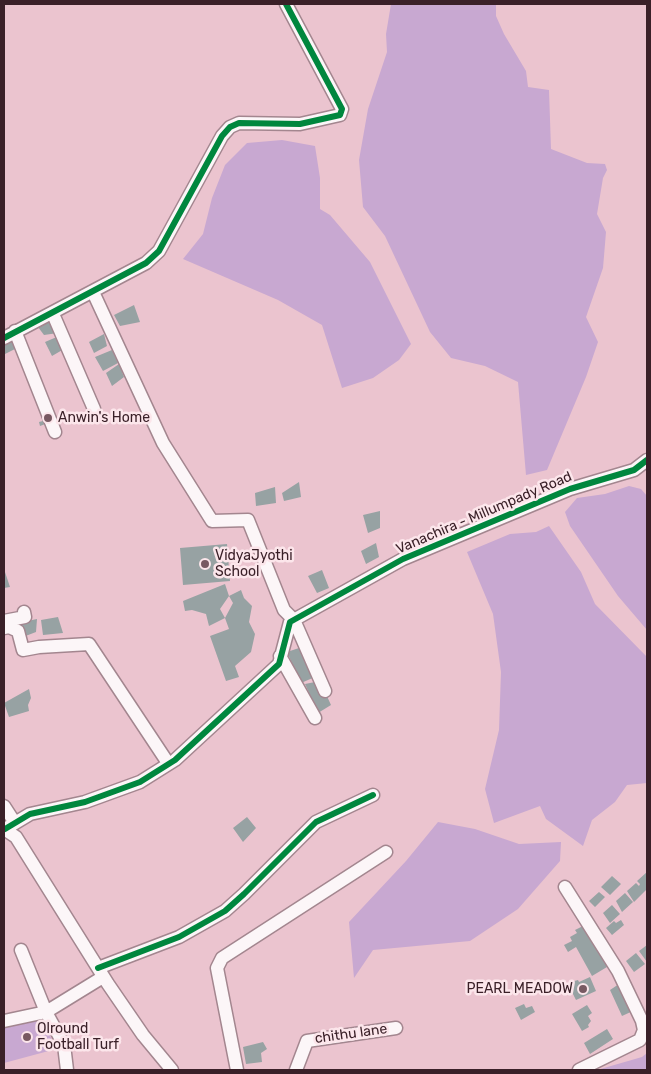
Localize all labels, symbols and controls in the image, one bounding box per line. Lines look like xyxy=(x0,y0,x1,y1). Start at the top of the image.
place label: Anwin's Home xyxy=(58,410,150,426)
marker: Anwin's Home xyxy=(42,412,54,424)
street label: Vanachira - Millumpady Road xyxy=(394,468,574,558)
place label: VidyaJyothi School xyxy=(215,548,293,580)
marker: VidyaJyothi School xyxy=(199,558,211,570)
place label: PEARL MEADOW xyxy=(466,981,573,997)
marker: PEARL MEADOW xyxy=(577,983,589,995)
place label: Olround Football Turf xyxy=(37,1021,119,1054)
street label: chithu lane xyxy=(314,1021,388,1047)
marker: Olround Football Turf xyxy=(21,1031,33,1043)

